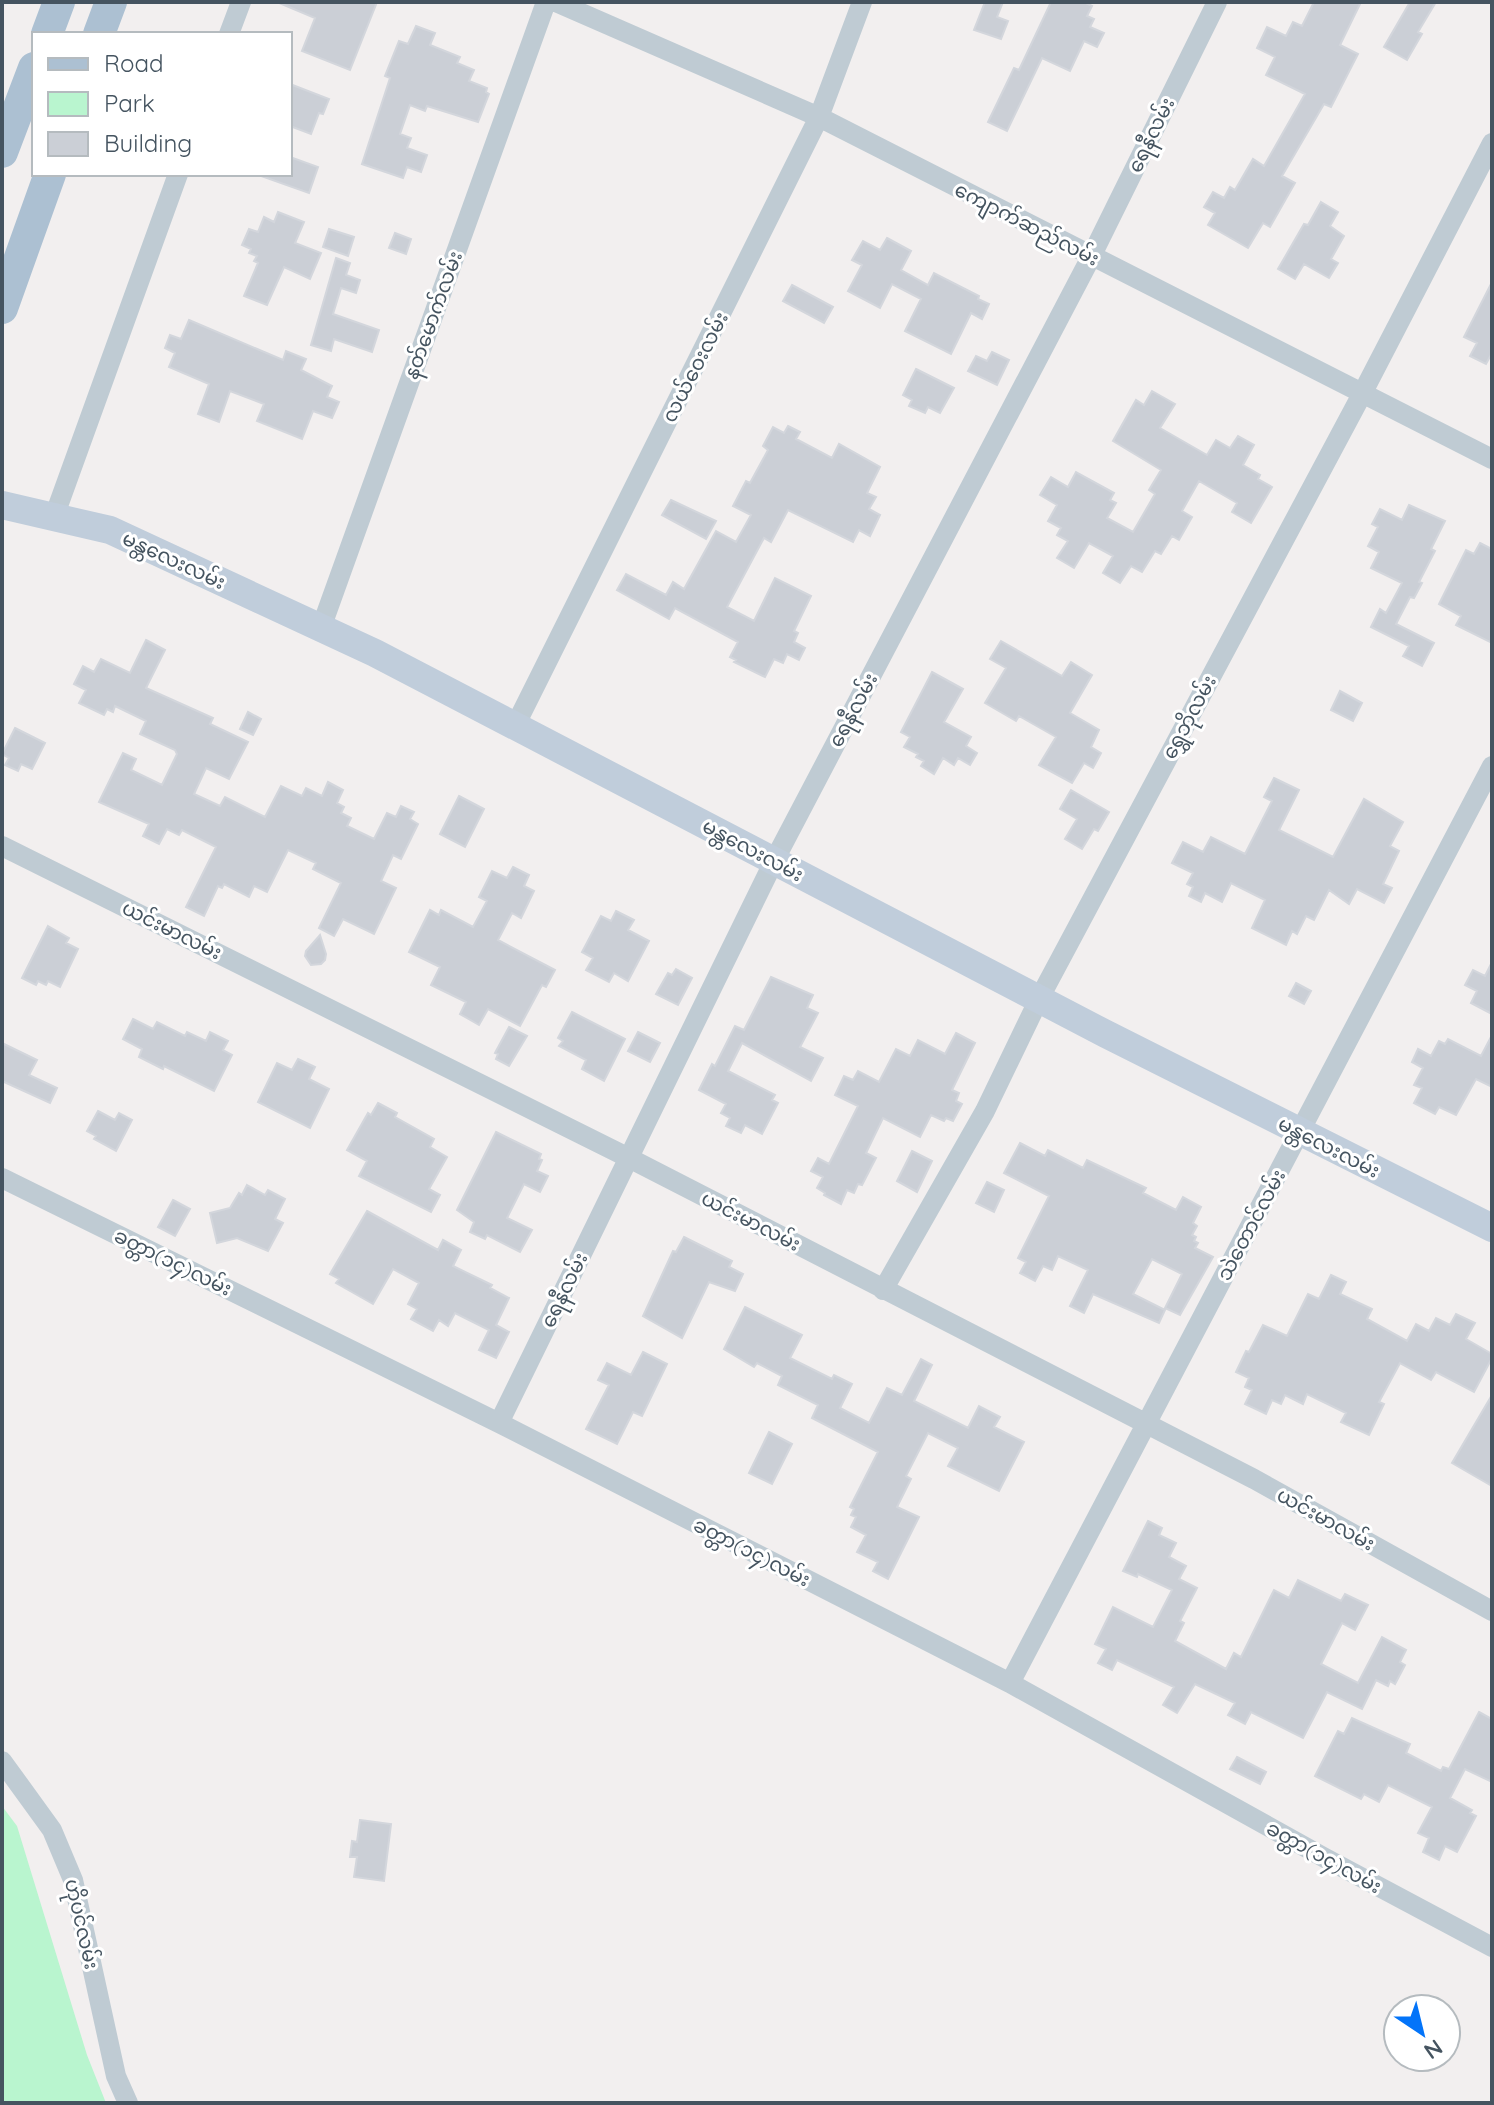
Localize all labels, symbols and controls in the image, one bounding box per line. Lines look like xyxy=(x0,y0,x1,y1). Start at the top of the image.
legend xyxy=(32,32,292,176)
text: Road xyxy=(104,48,164,78)
text: Park xyxy=(104,88,155,118)
street label: ရေနီလမ်း xyxy=(1121,93,1183,178)
text: Building xyxy=(104,128,192,158)
street label: ကျောက်ဆည်လမ်း xyxy=(949,175,1104,274)
street label: နတ်မောက်လမ်း xyxy=(397,247,471,384)
street label: လယ်ဝေးလမ်း xyxy=(655,307,733,426)
street label: မန္တလေးလမ်း xyxy=(117,524,230,598)
street label: ရေနီလမ်း xyxy=(822,668,886,753)
street label: ရွှေဘိုလမ်း xyxy=(1155,670,1226,765)
street label: မန္တလေးလမ်း xyxy=(697,812,809,890)
street label: ယင်းမာလမ်း xyxy=(118,894,227,964)
street label: မန္တလေးလမ်း xyxy=(1272,1109,1385,1186)
street label: သဲတောင်လမ်း xyxy=(1210,1164,1290,1285)
street label: ယင်းမာလမ်း xyxy=(697,1184,805,1256)
street label: ခတ္တာ(၁၄)လမ်း xyxy=(109,1221,237,1304)
street label: ရေနီလမ်း xyxy=(534,1248,596,1333)
street label: ယင်းမာလမ်း xyxy=(1273,1481,1380,1556)
street label: ခတ္တာ(၁၄)လမ်း xyxy=(688,1511,815,1595)
street label: ခတ္တာ(၁၄)လမ်း xyxy=(1260,1814,1387,1902)
street label: ဟိုပင်လမ်း xyxy=(55,1876,106,1973)
north arrow xyxy=(1382,1993,1462,2073)
text: N xyxy=(1419,2033,1448,2065)

